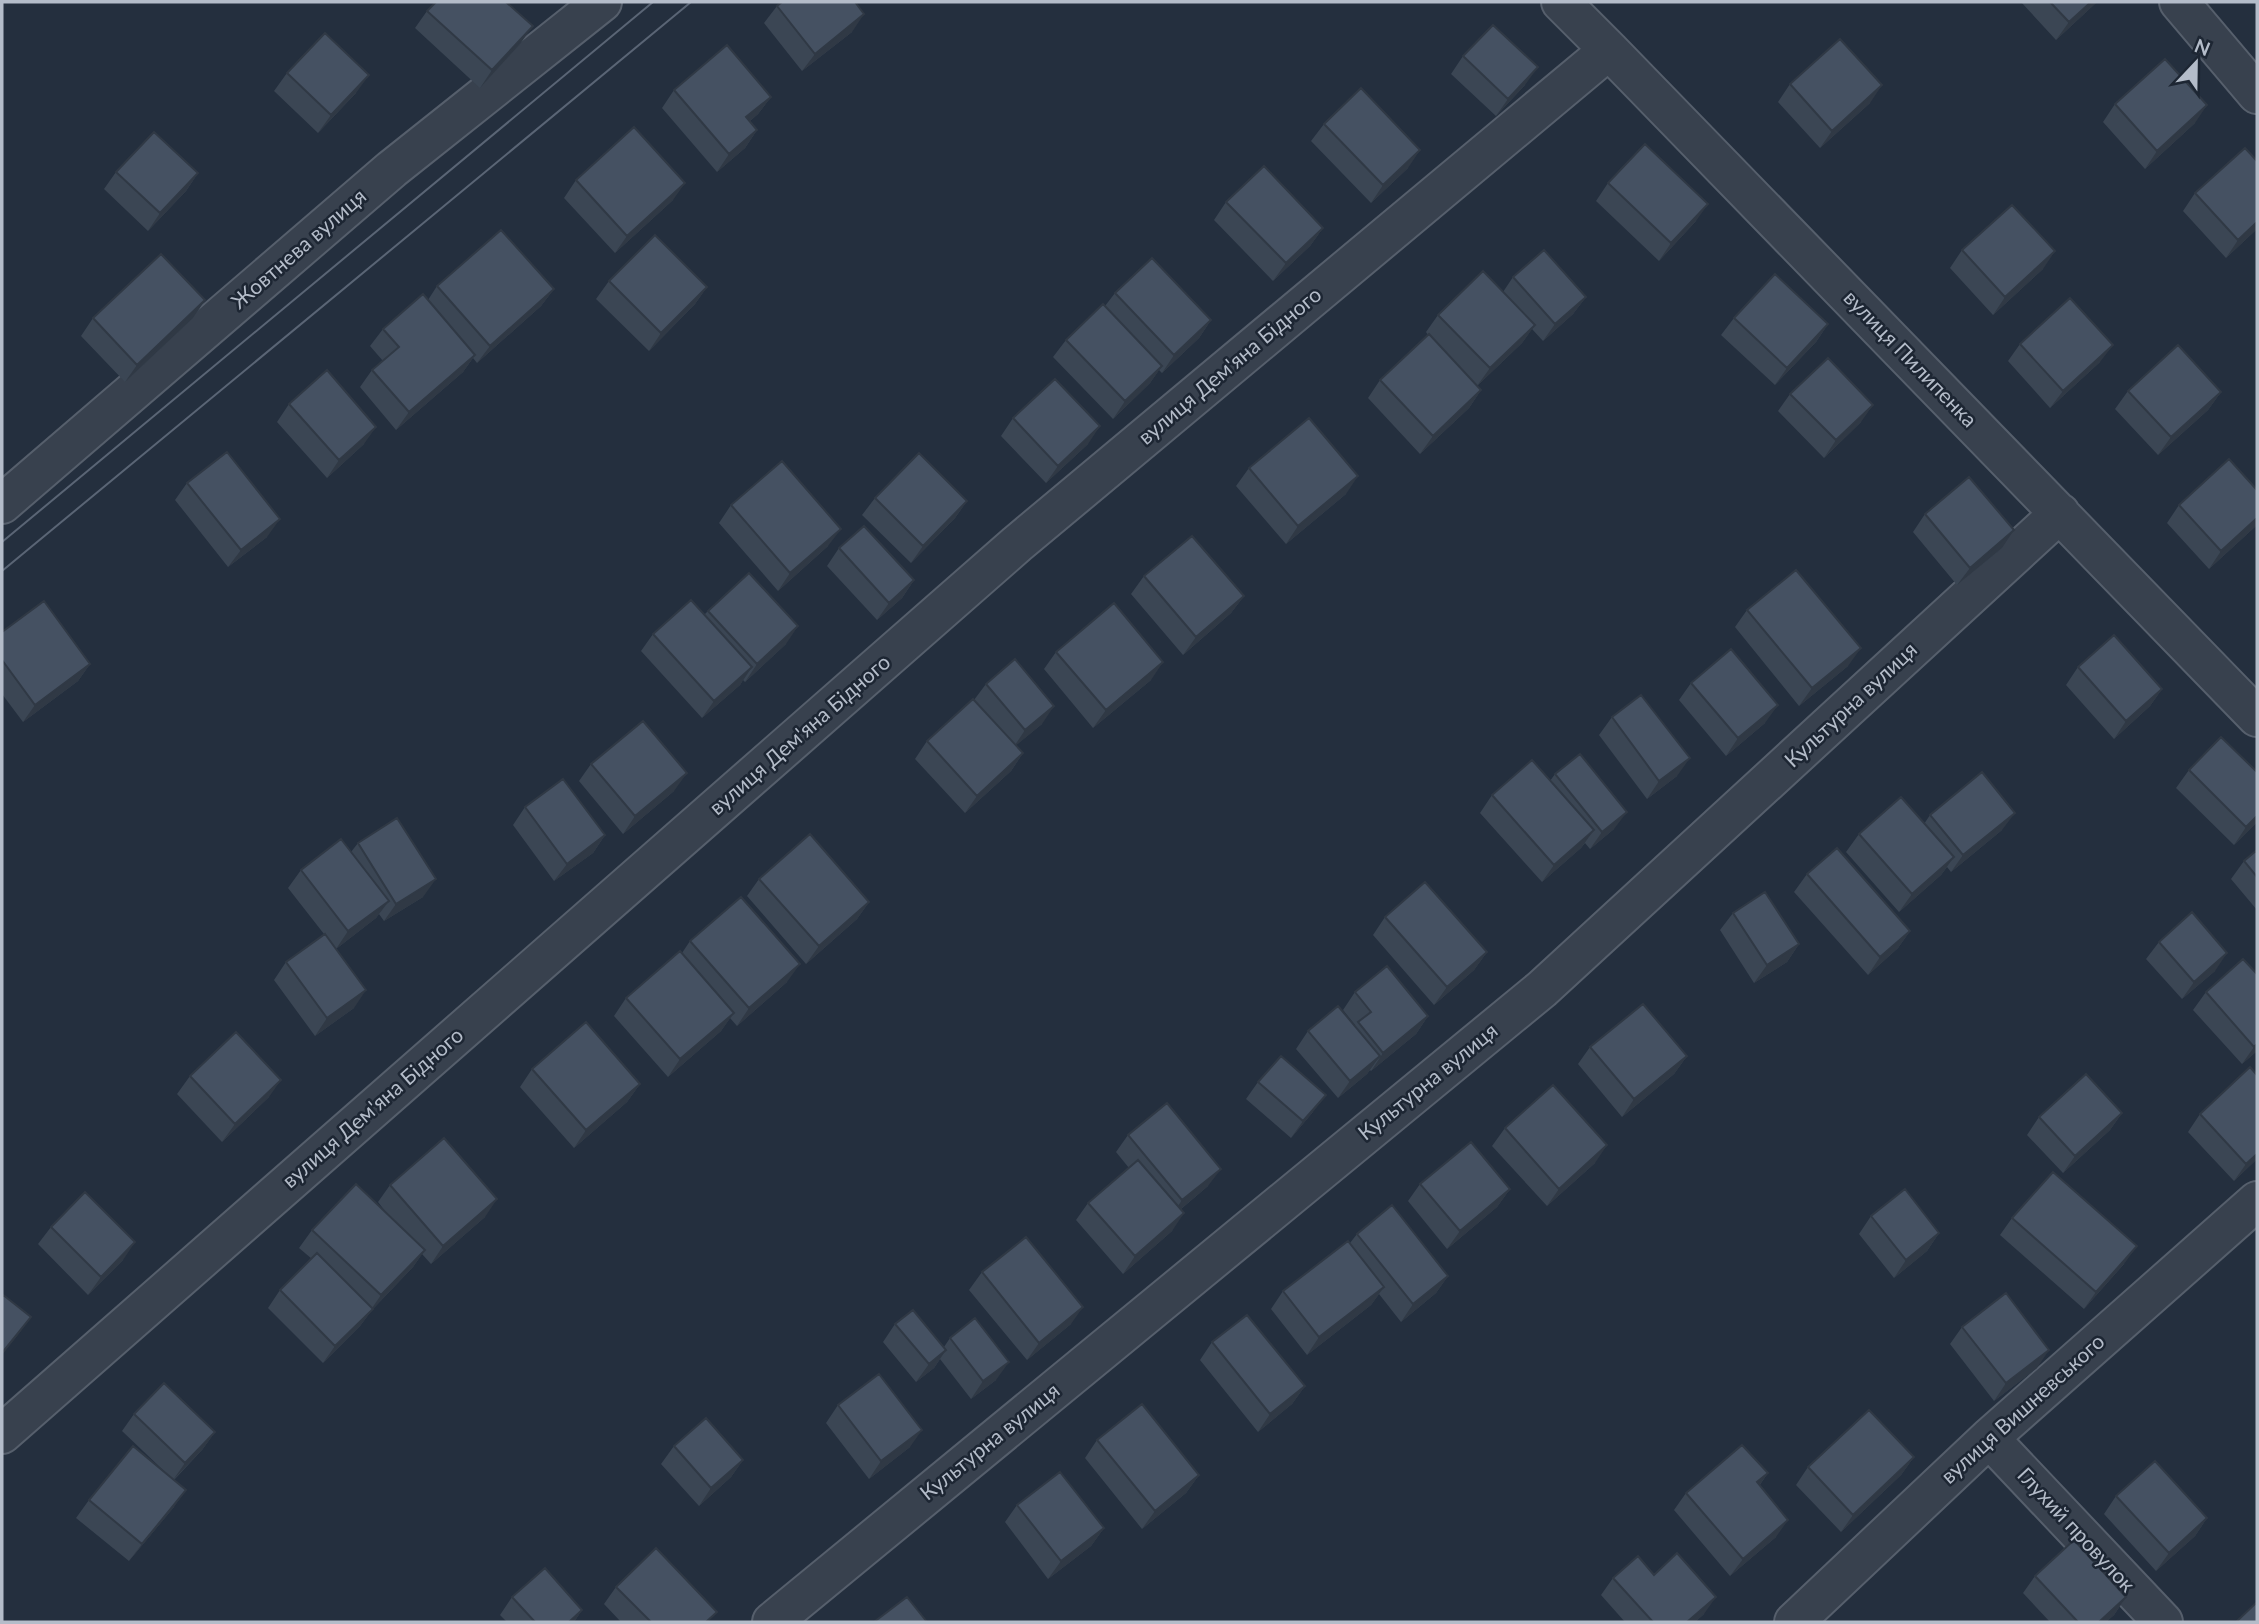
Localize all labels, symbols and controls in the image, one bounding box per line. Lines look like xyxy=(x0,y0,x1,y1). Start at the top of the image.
north arrow xyxy=(2161,28,2231,98)
text: N xyxy=(2191,33,2214,60)
street label: Жовтнева вулиця xyxy=(226,183,370,313)
street label: вулиця Дем'яна Бідного xyxy=(1132,281,1326,449)
street label: вулиця Пилипенка xyxy=(1839,284,1983,432)
street label: Культурна вулиця xyxy=(1779,636,1921,772)
street label: вулиця Дем'яна Бідного xyxy=(703,648,895,819)
street label: Культурна вулиця xyxy=(1352,1017,1502,1145)
street label: вулиця Дем'яна Бідного xyxy=(276,1021,468,1192)
street label: вулиця Вишневського xyxy=(1935,1328,2109,1488)
street label: Культурна вулиця xyxy=(914,1377,1064,1505)
street label: Глухий провулок xyxy=(2013,1462,2141,1596)

